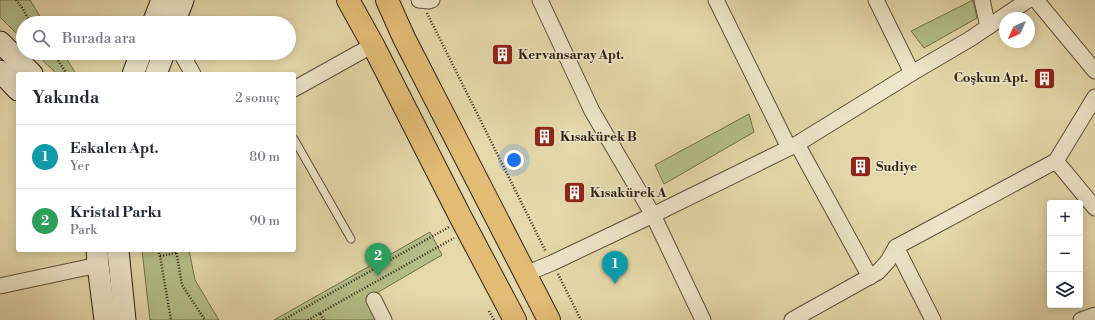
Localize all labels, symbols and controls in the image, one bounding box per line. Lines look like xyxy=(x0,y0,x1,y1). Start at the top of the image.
north arrow xyxy=(999,12,1035,48)
search box xyxy=(16,16,296,60)
icon: search xyxy=(30,27,52,49)
text: Burada ara xyxy=(62,29,136,48)
building icon: Kervansaray Apt. xyxy=(489,42,515,68)
place label: Kervansaray Apt. xyxy=(518,47,624,63)
building icon: Coşkun Apt. xyxy=(1031,65,1057,91)
place label: Coşkun Apt. xyxy=(954,70,1028,86)
text: Yakında xyxy=(32,87,99,109)
text: 2 sonuç xyxy=(235,90,280,106)
building icon: Kısakürek B xyxy=(532,124,558,150)
place label: Kısakürek B xyxy=(560,129,637,145)
text: Eskalen Apt. xyxy=(70,139,159,158)
text: 1 xyxy=(42,149,48,165)
text: 80 m xyxy=(249,149,280,165)
your location xyxy=(504,150,524,170)
building icon: Sudiye xyxy=(847,154,873,180)
text: Yer xyxy=(70,158,90,174)
place label: Sudiye xyxy=(876,159,917,175)
building icon: Kısakürek A xyxy=(561,180,587,206)
place label: Kısakürek A xyxy=(590,185,667,201)
map controls xyxy=(1047,200,1083,308)
button: + xyxy=(1047,200,1083,236)
text: Kristal Parkı xyxy=(70,203,162,222)
text: 2 xyxy=(41,213,49,229)
text: 90 m xyxy=(249,213,280,229)
text: Park xyxy=(70,222,97,238)
button: − xyxy=(1047,236,1083,272)
pin: 2 xyxy=(365,243,391,276)
pin: 1 xyxy=(602,251,628,284)
button: layers xyxy=(1047,272,1083,308)

